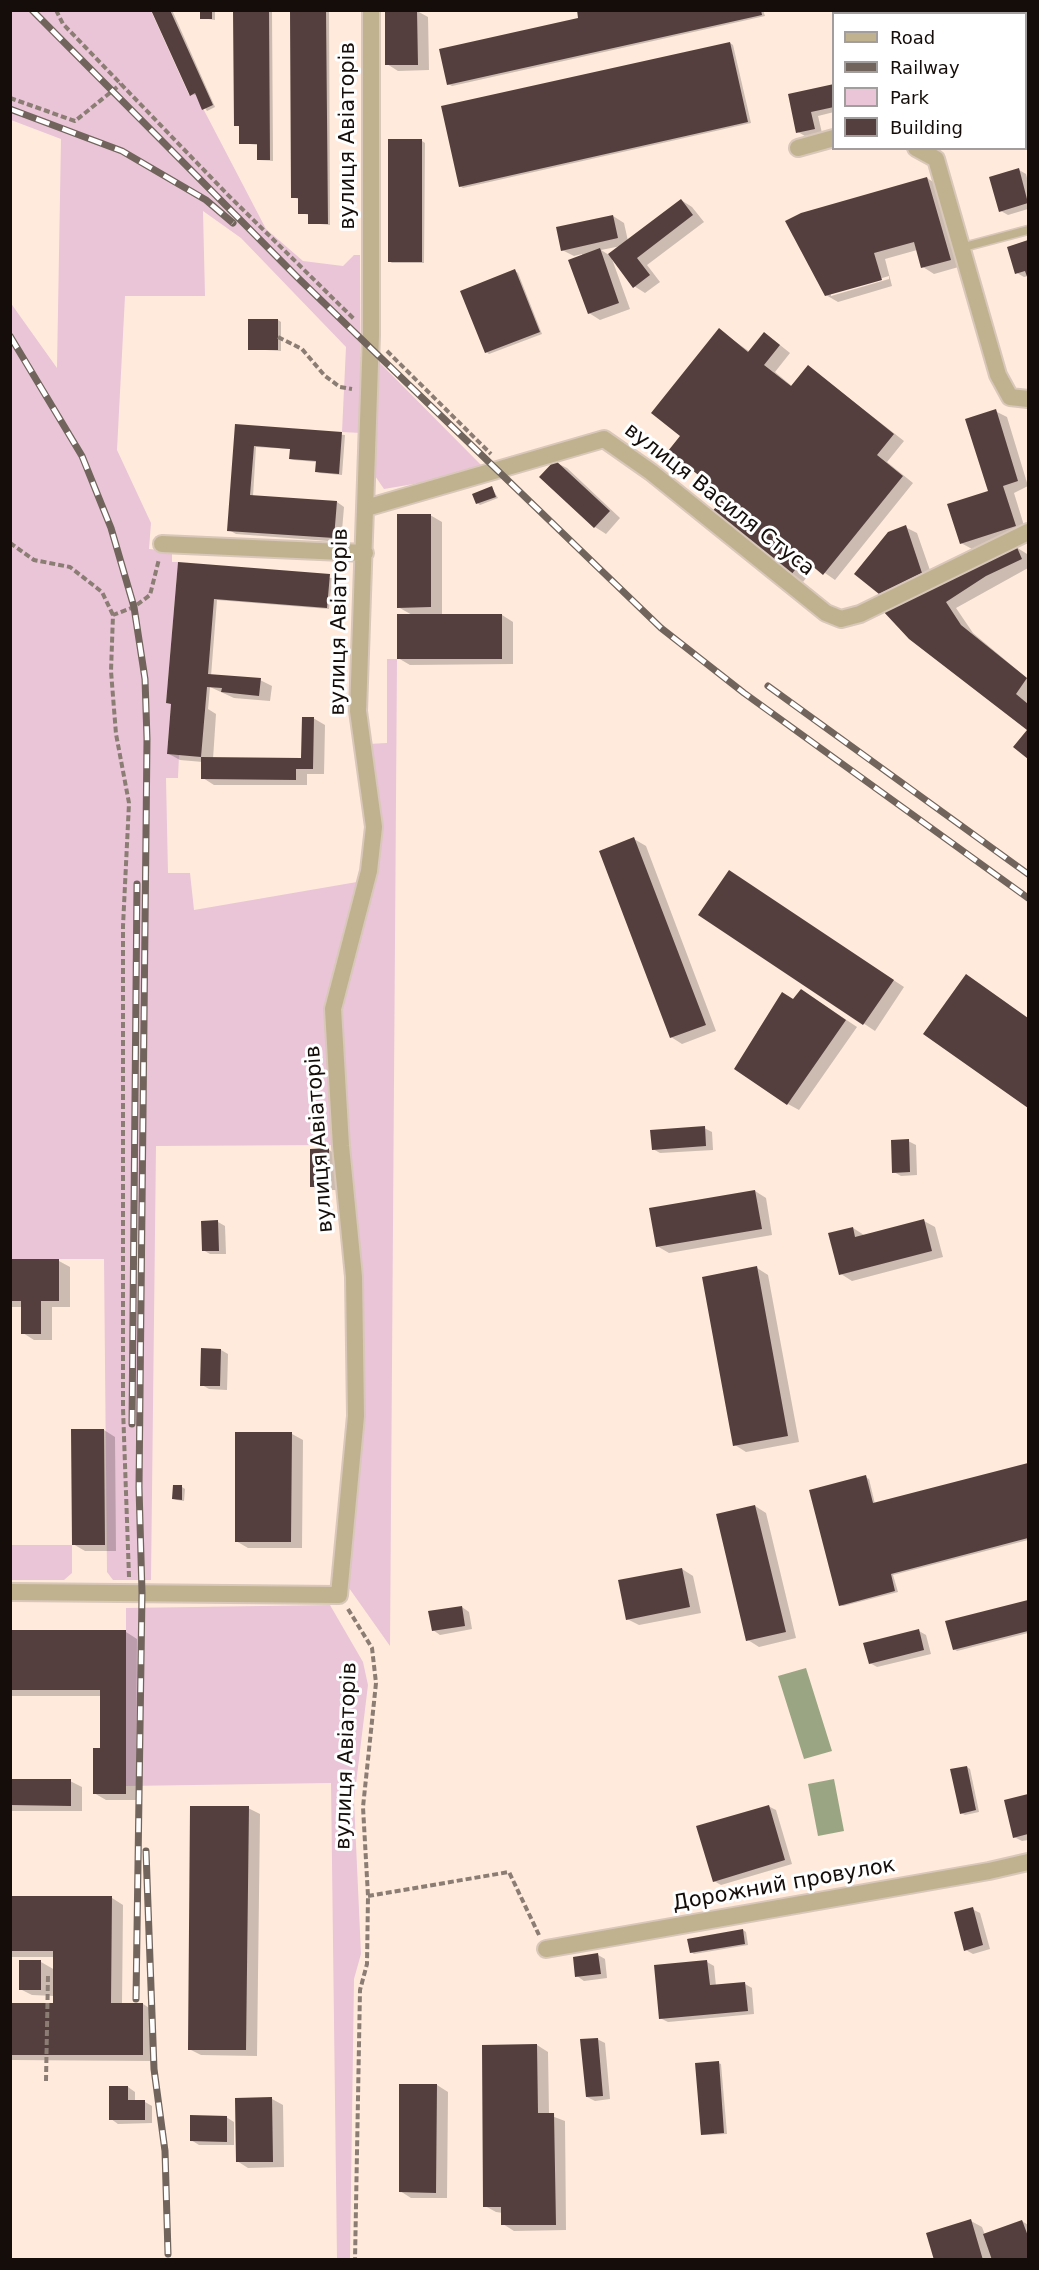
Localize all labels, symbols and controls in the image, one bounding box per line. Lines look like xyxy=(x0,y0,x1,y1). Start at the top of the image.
legend xyxy=(832,12,1027,150)
text: Road xyxy=(890,27,935,48)
street label: вулиця Авіаторів xyxy=(336,42,362,230)
text: Railway xyxy=(890,57,960,78)
text: Park xyxy=(890,87,929,108)
text: Building xyxy=(890,117,963,138)
street label: вулиця Василя Стуса xyxy=(619,418,819,582)
street label: вулиця Авіаторів xyxy=(326,528,354,716)
street label: вулиця Авіаторів xyxy=(301,1045,339,1233)
street label: вулиця Авіаторів xyxy=(331,1662,363,1850)
street label: Дорожний провулок xyxy=(671,1853,897,1917)

